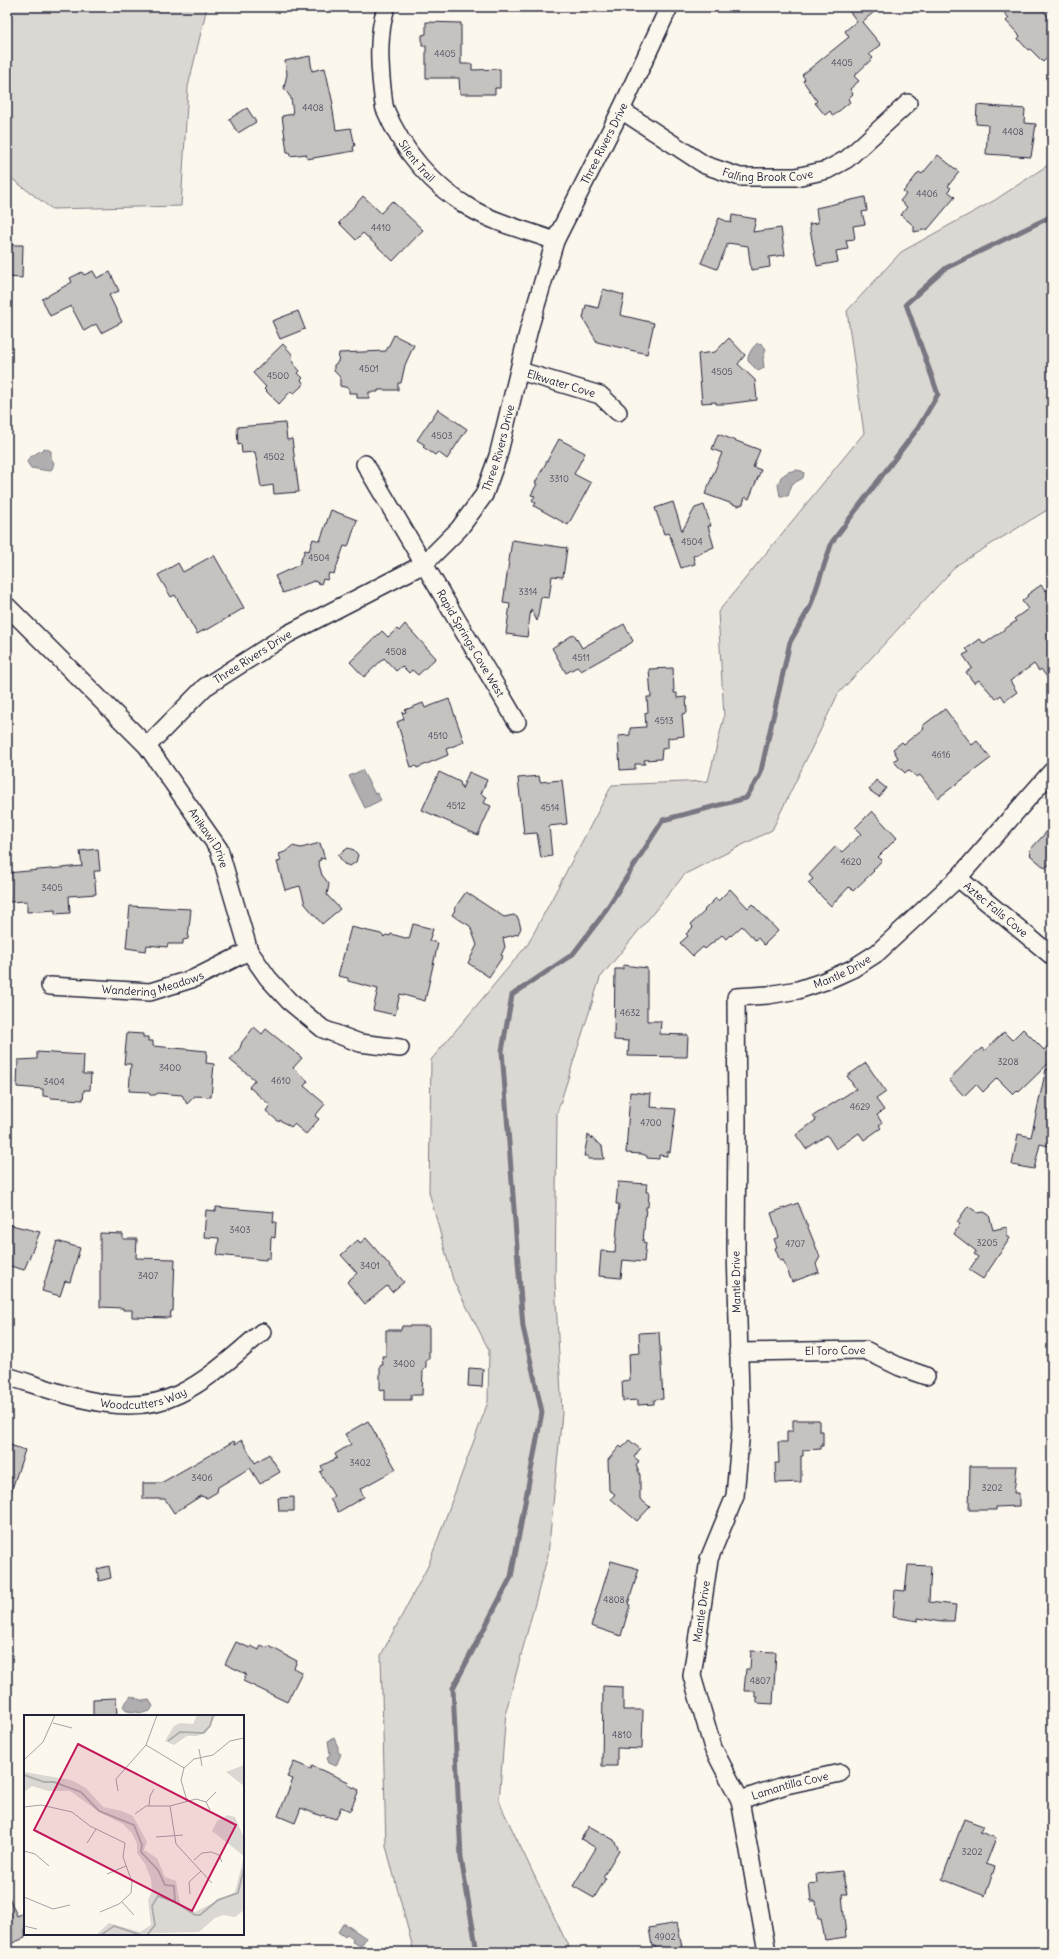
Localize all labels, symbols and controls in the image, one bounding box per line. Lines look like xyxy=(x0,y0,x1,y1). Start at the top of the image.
house number: 4405 xyxy=(434,48,456,59)
house number: 4405 xyxy=(831,57,853,68)
street label: Three Rivers Drive xyxy=(578,100,630,187)
house number: 4408 xyxy=(302,102,324,113)
house number: 4408 xyxy=(1002,126,1024,137)
street label: Silent Trail xyxy=(396,137,438,185)
street label: Falling Brook Cove xyxy=(721,165,814,184)
house number: 4406 xyxy=(916,188,938,199)
house number: 4410 xyxy=(371,222,391,233)
house number: 4501 xyxy=(359,363,379,374)
street label: Elkwater Cove xyxy=(525,366,597,400)
house number: 4505 xyxy=(711,366,733,377)
house number: 4500 xyxy=(267,370,289,381)
street label: Three Rivers Drive xyxy=(479,403,517,493)
house number: 4503 xyxy=(431,430,453,441)
house number: 4502 xyxy=(263,451,285,462)
house number: 3310 xyxy=(549,473,569,484)
house number: 4504 xyxy=(681,536,703,547)
house number: 4504 xyxy=(308,552,330,563)
house number: 3314 xyxy=(519,586,537,597)
street label: Rapid Springs Cove West xyxy=(434,587,508,700)
street label: Three Rivers Drive xyxy=(211,627,294,687)
house number: 4508 xyxy=(385,646,407,657)
house number: 4511 xyxy=(572,652,590,663)
house number: 4513 xyxy=(654,715,674,726)
house number: 4510 xyxy=(428,730,448,741)
house number: 4616 xyxy=(931,749,951,760)
house number: 4512 xyxy=(447,800,466,811)
house number: 4514 xyxy=(540,802,560,813)
street label: Anikawi Drive xyxy=(186,805,231,869)
house number: 4620 xyxy=(840,856,862,867)
street label: Aztec Falls Cove xyxy=(961,879,1031,940)
house number: 3405 xyxy=(41,882,63,893)
street label: Mantle Drive xyxy=(812,952,873,991)
street label: Wandering Meadows xyxy=(101,968,206,999)
house number: 4632 xyxy=(620,1007,640,1018)
house number: 3208 xyxy=(997,1056,1019,1067)
house number: 3400 xyxy=(159,1062,181,1073)
house number: 4610 xyxy=(271,1075,291,1086)
house number: 3404 xyxy=(43,1076,65,1087)
house number: 4629 xyxy=(850,1101,870,1112)
house number: 4700 xyxy=(640,1117,662,1128)
house number: 3403 xyxy=(229,1224,251,1235)
house number: 3205 xyxy=(976,1237,998,1248)
house number: 4707 xyxy=(785,1238,805,1249)
street label: Mantle Drive xyxy=(728,1251,744,1313)
house number: 3401 xyxy=(360,1260,380,1271)
house number: 3407 xyxy=(138,1270,159,1281)
street label: El Toro Cove xyxy=(805,1343,865,1358)
house number: 3400 xyxy=(393,1358,415,1369)
street label: Woodcutters Way xyxy=(99,1384,189,1412)
house number: 3402 xyxy=(349,1457,371,1468)
house number: 3406 xyxy=(191,1472,213,1483)
house number: 3202 xyxy=(982,1482,1003,1493)
street label: Mantle Drive xyxy=(690,1580,713,1643)
house number: 4808 xyxy=(603,1594,625,1605)
house number: 4807 xyxy=(750,1675,771,1686)
inset map xyxy=(24,1715,244,1935)
house number: 4810 xyxy=(612,1729,632,1740)
street label: Lamantilla Cove xyxy=(750,1769,830,1803)
house number: 3202 xyxy=(962,1846,983,1857)
house number: 4902 xyxy=(654,1931,676,1942)

